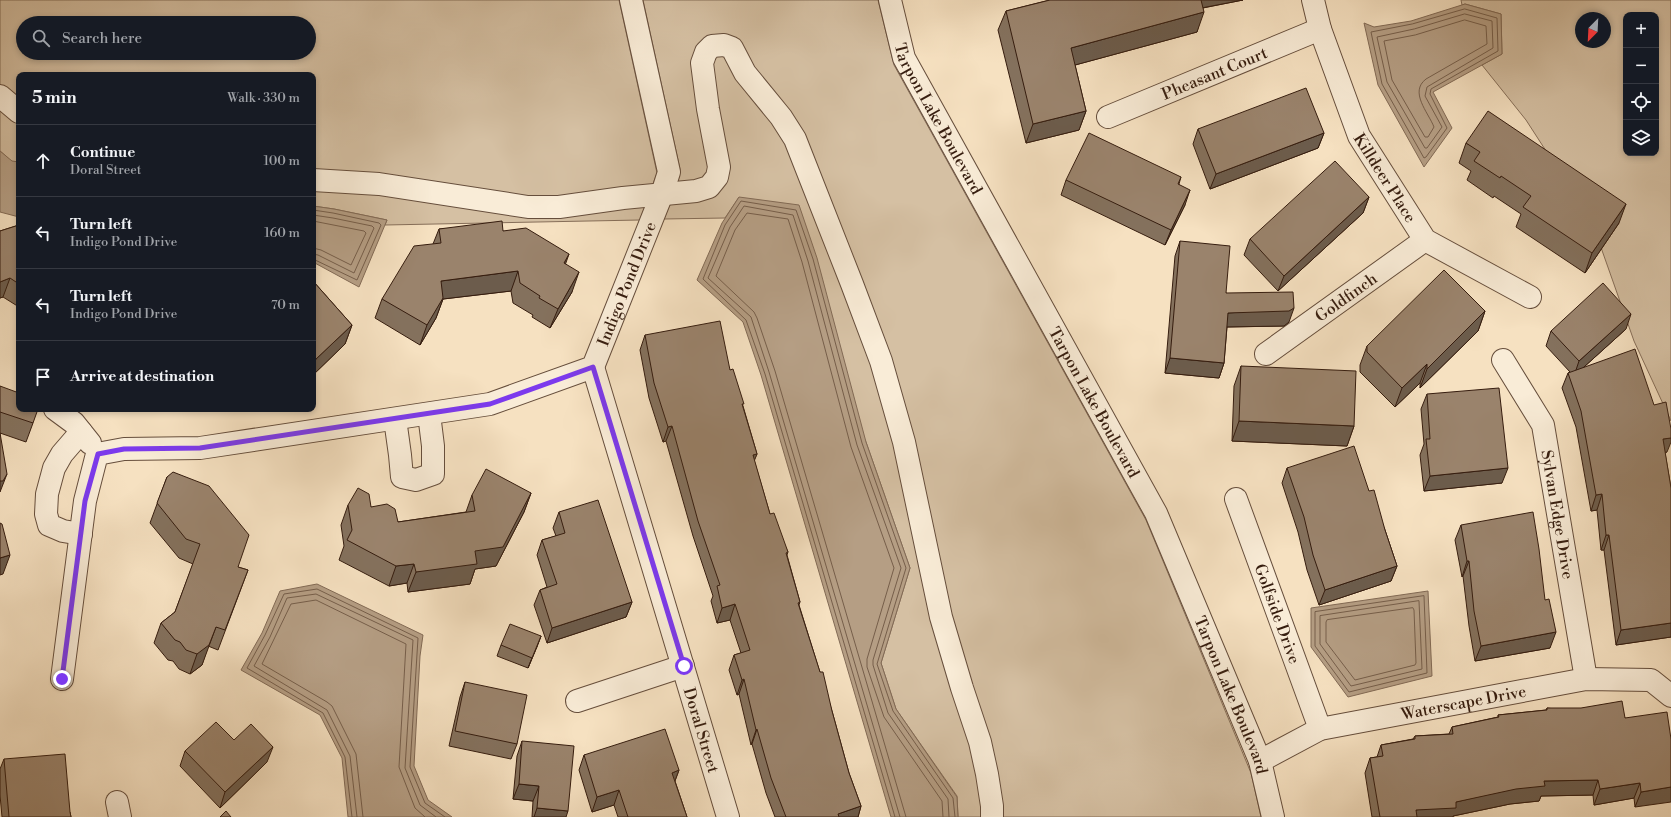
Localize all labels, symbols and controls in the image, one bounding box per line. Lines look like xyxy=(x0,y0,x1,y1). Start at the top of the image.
north arrow xyxy=(1575,12,1611,48)
map controls xyxy=(1623,12,1659,156)
button: + xyxy=(1623,12,1659,48)
search box xyxy=(16,16,316,60)
icon: search xyxy=(30,27,52,49)
text: Search here xyxy=(62,29,142,48)
street label: Tarpon Lake Boulevard xyxy=(890,41,986,198)
street label: Pheasant Court xyxy=(1159,43,1271,105)
button: − xyxy=(1623,48,1659,84)
button: locate xyxy=(1623,84,1659,120)
text: 5 min xyxy=(32,87,77,109)
text: Walk · 330 m xyxy=(227,90,300,106)
button: layers xyxy=(1623,120,1659,156)
street label: Killdeer Place xyxy=(1349,130,1420,227)
text: Continue xyxy=(70,143,135,162)
icon: ahead xyxy=(32,150,54,172)
text: 100 m xyxy=(264,153,300,169)
text: Doral Street xyxy=(70,162,141,178)
text: Turn left xyxy=(70,215,132,234)
street label: Indigo Pond Drive xyxy=(593,219,661,349)
icon: left xyxy=(32,222,54,244)
text: 160 m xyxy=(264,225,300,241)
text: Indigo Pond Drive xyxy=(70,234,177,250)
street label: Goldfinch xyxy=(1311,268,1381,327)
text: Turn left xyxy=(70,287,132,306)
icon: left xyxy=(32,294,54,316)
text: 70 m xyxy=(271,297,300,313)
text: Indigo Pond Drive xyxy=(70,306,177,322)
street label: Tarpon Lake Boulevard xyxy=(1044,324,1143,481)
icon: arrive xyxy=(32,366,54,388)
text: Arrive at destination xyxy=(70,367,214,386)
street label: Sylvan Edge Drive xyxy=(1536,448,1578,581)
street label: Golfside Drive xyxy=(1250,561,1304,667)
street label: Tarpon Lake Boulevard xyxy=(1189,613,1272,776)
route start xyxy=(675,657,693,675)
route end xyxy=(53,670,71,688)
street label: Waterscape Drive xyxy=(1399,681,1528,725)
street label: Doral Street xyxy=(679,685,723,776)

